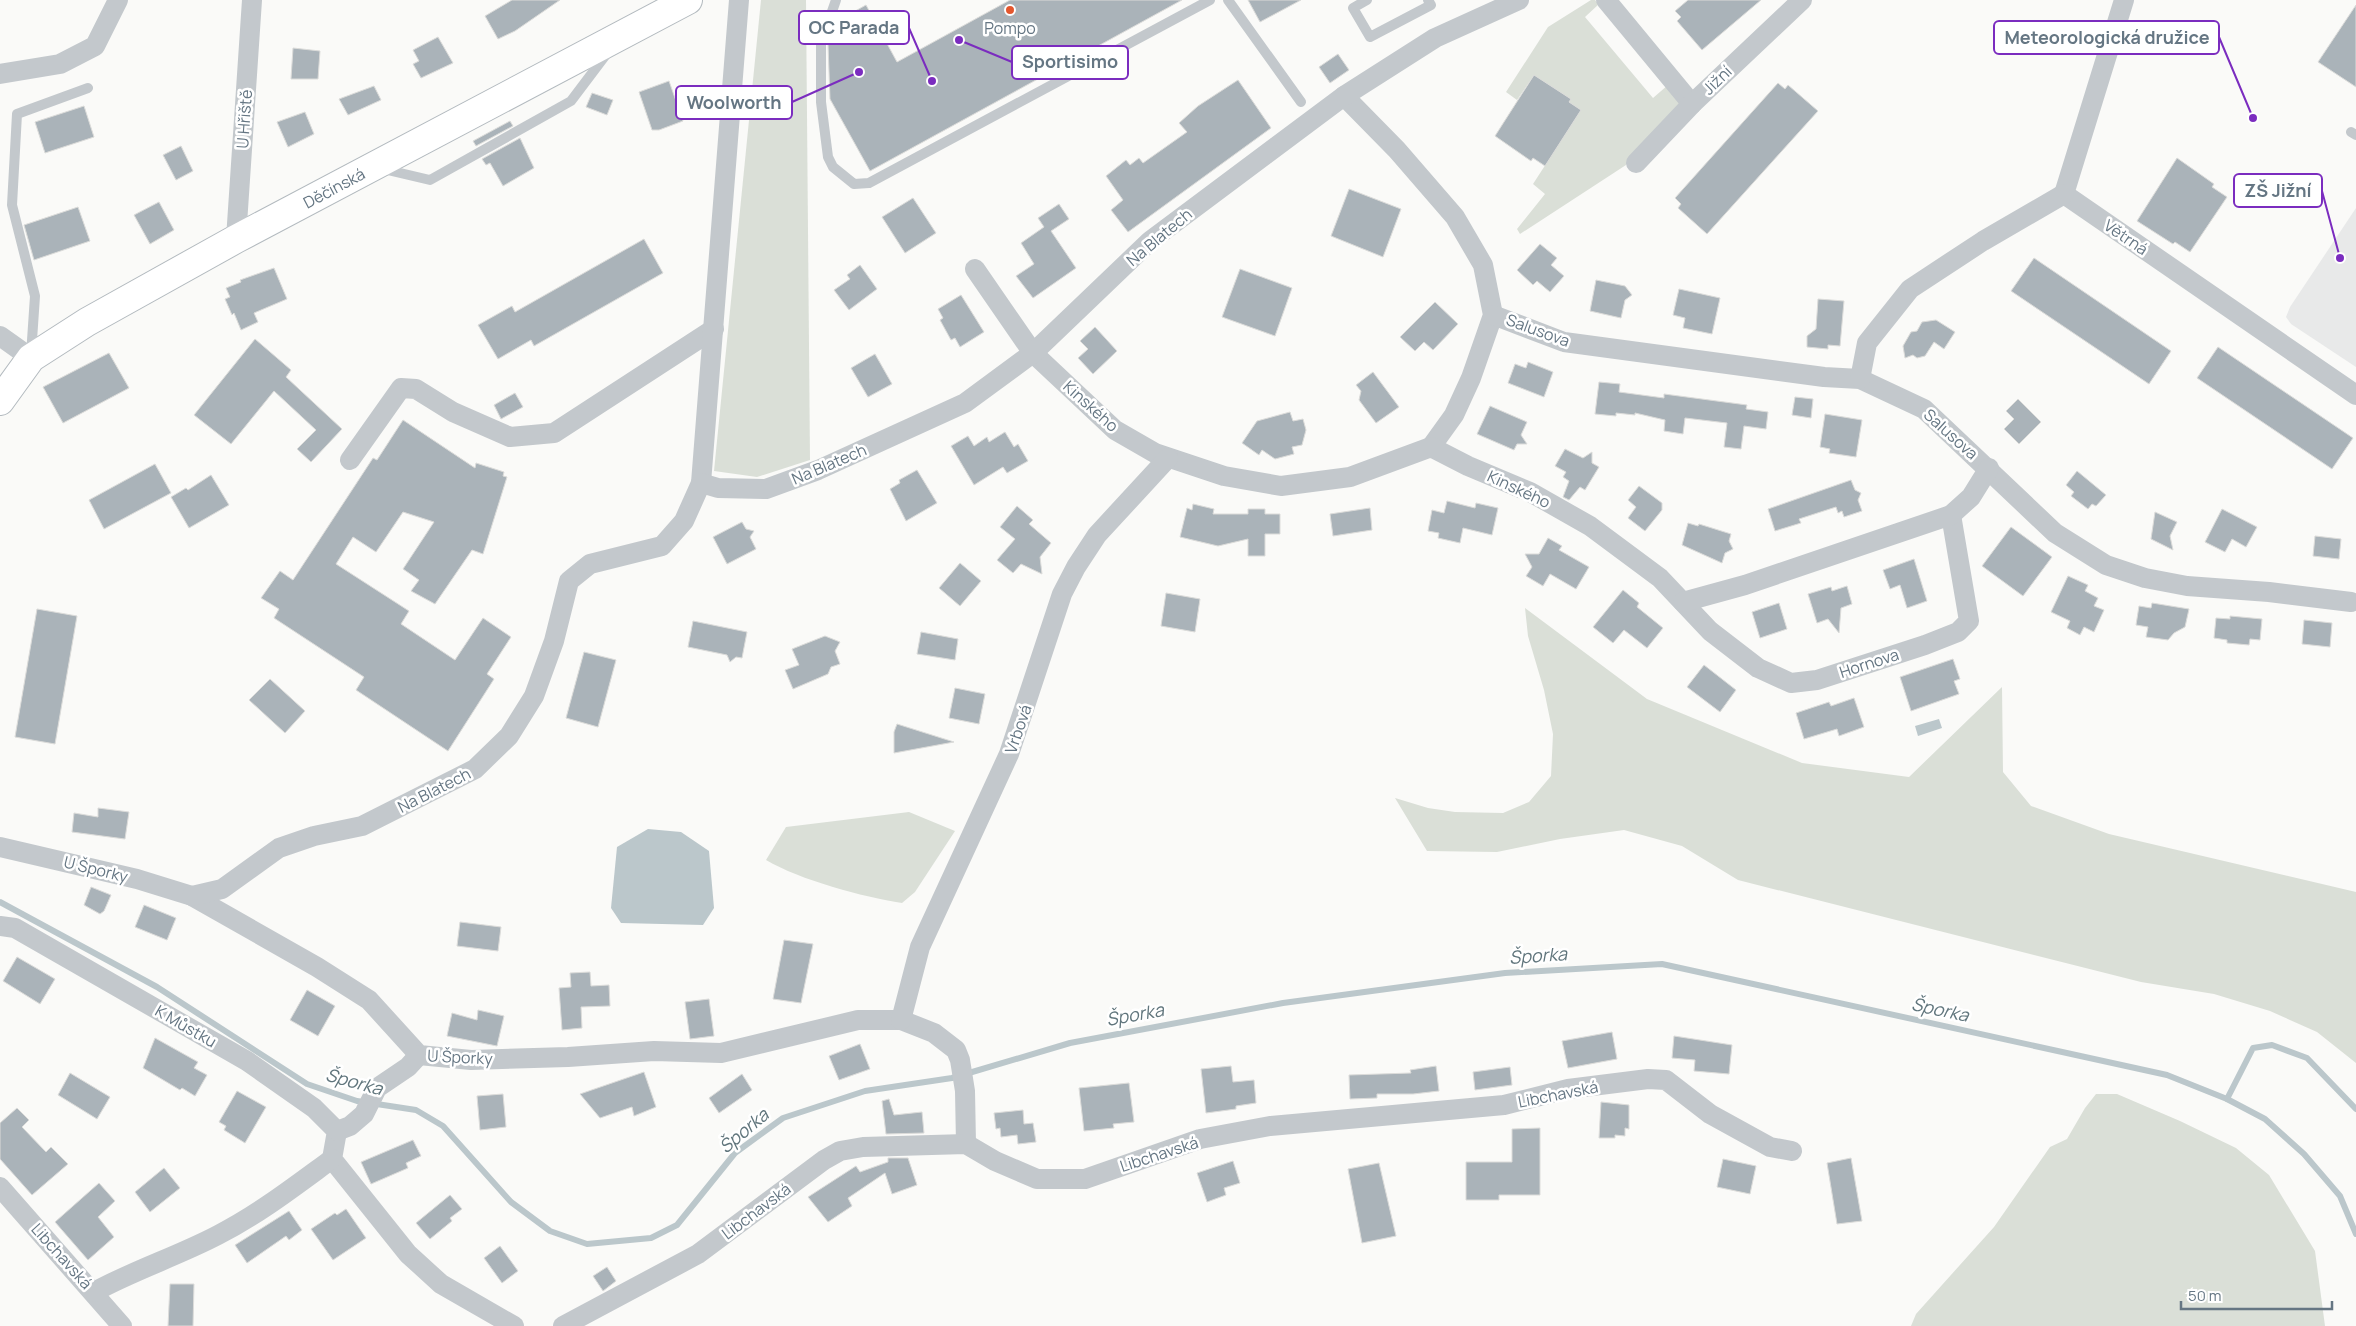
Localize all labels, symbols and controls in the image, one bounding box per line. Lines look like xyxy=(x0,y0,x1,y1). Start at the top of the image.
marker: Pompo xyxy=(1004,4,1016,16)
callout: OC Parada xyxy=(799,11,909,44)
text: OC Parada xyxy=(809,15,899,39)
place label: Pompo xyxy=(984,17,1036,39)
callout: Meteorologická družice xyxy=(1994,21,2219,54)
text: Meteorologická družice xyxy=(2004,25,2210,49)
callout: Sportisimo xyxy=(1012,46,1128,79)
text: Sportisimo xyxy=(1022,49,1118,73)
street label: Jižní xyxy=(1698,60,1737,99)
callout: Woolworth xyxy=(676,86,792,119)
street label: U Hřiště xyxy=(231,89,257,149)
text: Woolworth xyxy=(686,90,782,114)
street label: Děčínská xyxy=(299,163,369,213)
callout: ZŠ Jižní xyxy=(2234,174,2322,207)
text: ZŠ Jižní xyxy=(2244,178,2312,202)
street label: Na Blatech xyxy=(1122,203,1196,271)
street label: Větrná xyxy=(2100,214,2152,260)
street label: Salusova xyxy=(1503,308,1573,352)
street label: Kinského xyxy=(1059,375,1123,437)
street label: Salusova xyxy=(1919,404,1983,464)
street label: Na Blatech xyxy=(788,438,870,490)
street label: Kinského xyxy=(1484,465,1554,513)
street label: Hornova xyxy=(1836,643,1902,683)
street label: Vrbová xyxy=(999,702,1037,756)
street label: Na Blatech xyxy=(394,762,474,818)
street label: U Šporky xyxy=(62,850,131,888)
water label: Šporka xyxy=(1508,941,1569,969)
water label: Šporka xyxy=(1909,991,1972,1027)
water label: Šporka xyxy=(1104,997,1166,1031)
street label: K Můstku xyxy=(151,1000,221,1052)
street label: U Šporky xyxy=(427,1044,494,1070)
water label: Šporka xyxy=(323,1062,386,1100)
street label: Libchavská xyxy=(1516,1075,1600,1113)
water label: Šporka xyxy=(713,1102,774,1158)
street label: Libchavská xyxy=(1117,1131,1201,1177)
street label: Libchavská xyxy=(717,1178,795,1244)
street label: Libchavská xyxy=(27,1218,97,1294)
scale bar xyxy=(2181,1278,2332,1310)
text: 50 m xyxy=(2188,1285,2222,1306)

